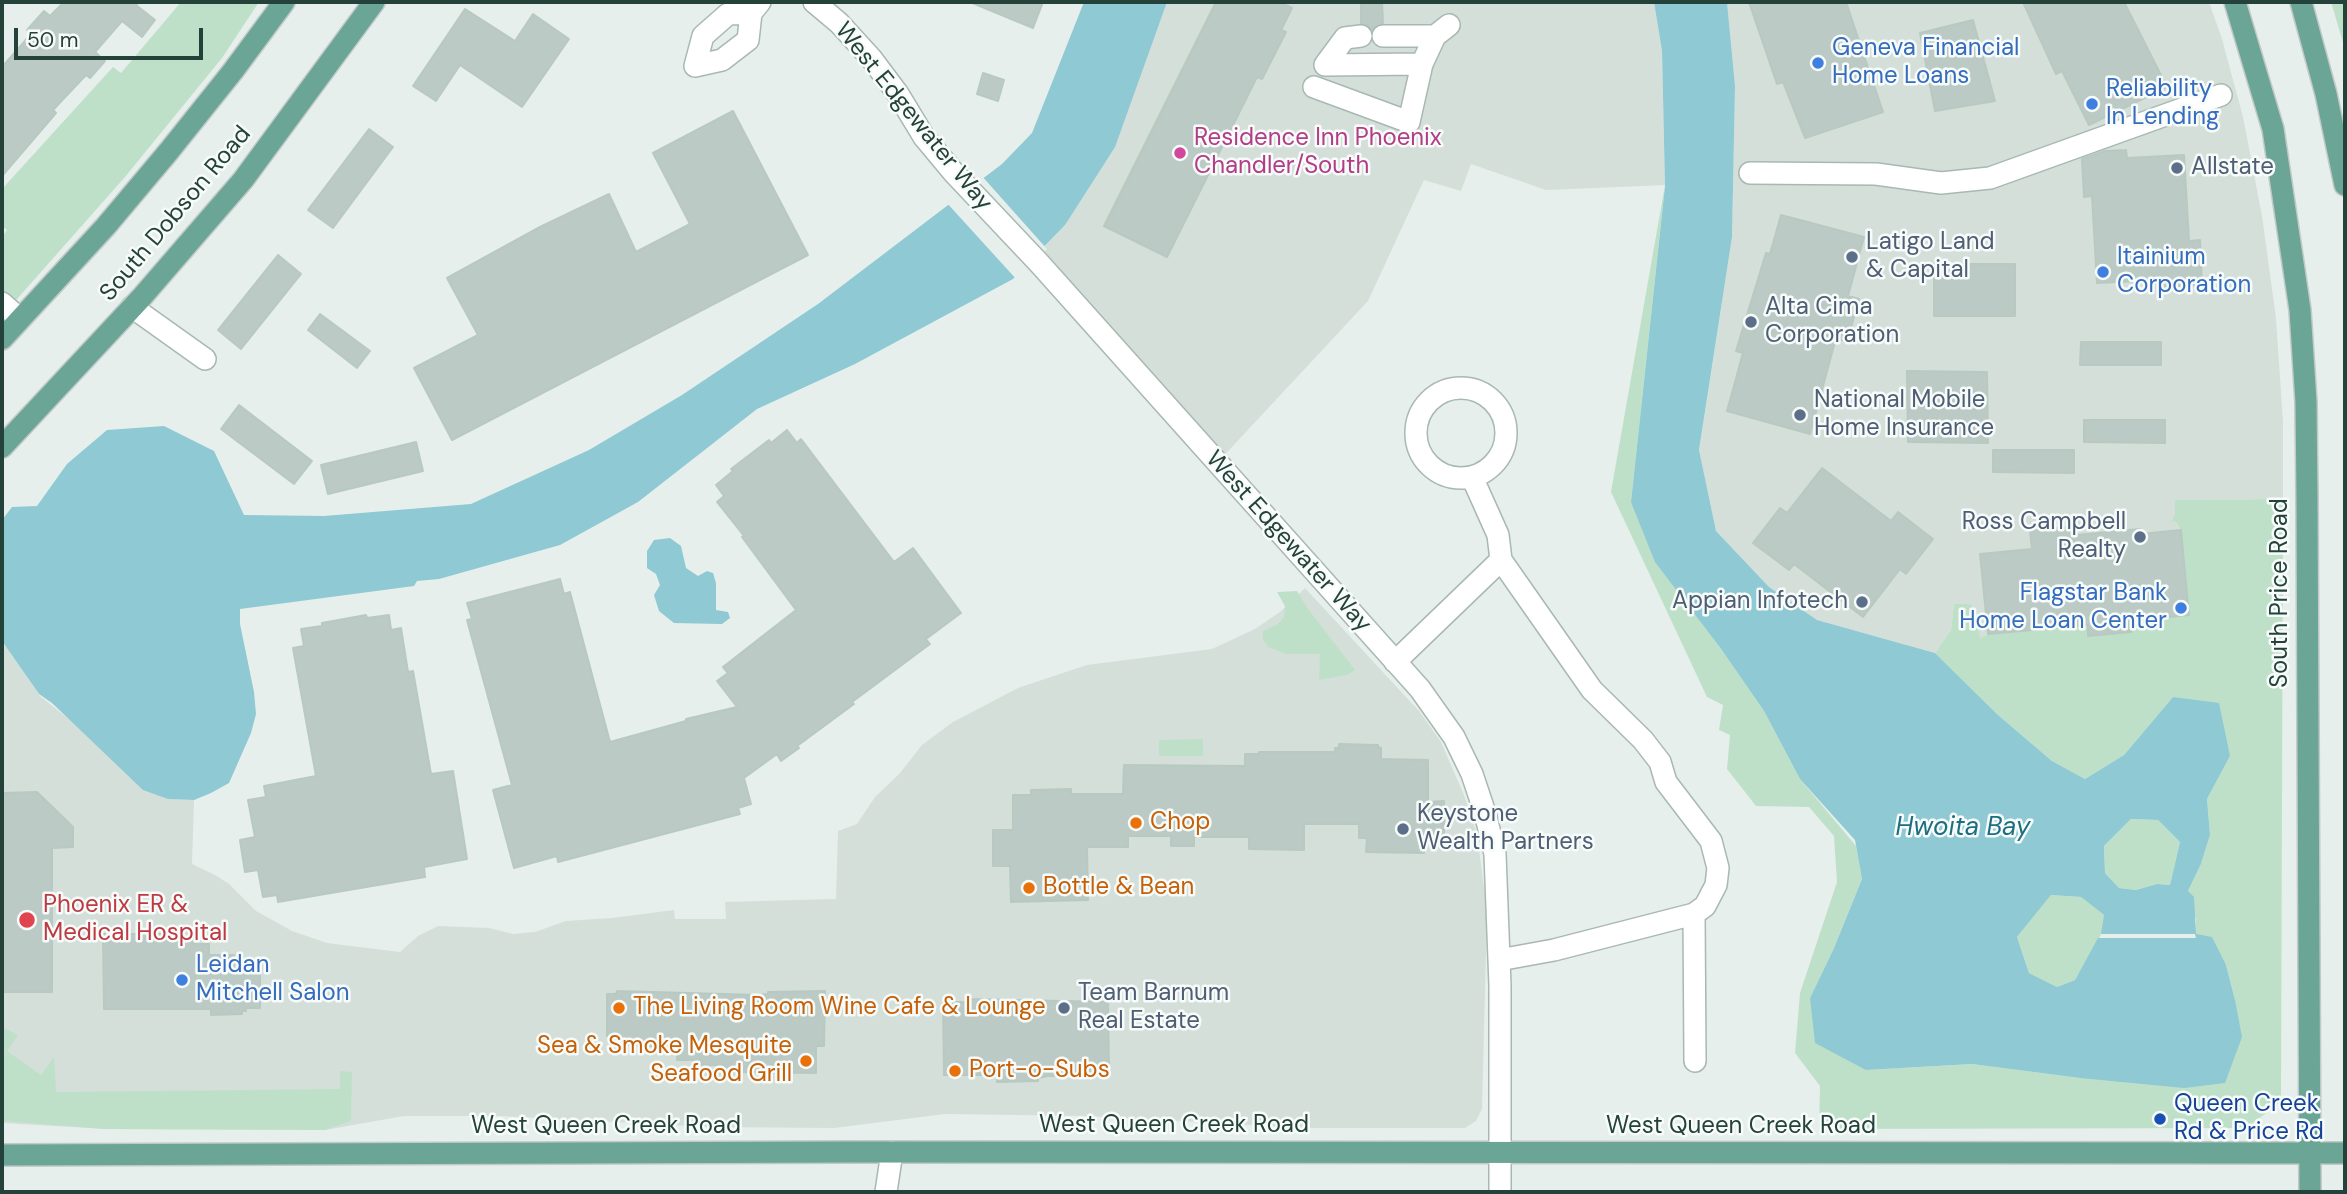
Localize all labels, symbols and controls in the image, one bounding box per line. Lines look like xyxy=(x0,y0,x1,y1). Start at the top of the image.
scale bar xyxy=(18,14,206,58)
street label: West Edgewater Way xyxy=(828,17,998,217)
text: 50 m xyxy=(27,26,78,54)
place label: Geneva Financial Home Loans xyxy=(1832,35,2019,91)
marker: Geneva Financial Home Loans xyxy=(1810,55,1826,71)
place label: Reliability In Lending xyxy=(2106,76,2219,132)
marker: Reliability In Lending xyxy=(2084,96,2100,112)
street label: South Dobson Road xyxy=(94,121,258,307)
place label: Residence Inn Phoenix Chandler/South xyxy=(1194,125,1442,181)
marker: Residence Inn Phoenix Chandler/South xyxy=(1172,145,1188,161)
place label: Allstate xyxy=(2191,154,2274,182)
marker: Allstate xyxy=(2169,160,2185,176)
place label: Latigo Land & Capital xyxy=(1866,229,1995,285)
place label: Itainium Corporation xyxy=(2117,244,2251,300)
marker: Latigo Land & Capital xyxy=(1844,249,1860,265)
marker: Itainium Corporation xyxy=(2095,264,2111,280)
place label: Alta Cima Corporation xyxy=(1765,294,1899,350)
marker: Alta Cima Corporation xyxy=(1743,314,1759,330)
place label: National Mobile Home Insurance xyxy=(1814,387,1994,443)
marker: National Mobile Home Insurance xyxy=(1792,407,1808,423)
street label: West Edgewater Way xyxy=(1199,445,1377,639)
street label: South Price Road xyxy=(2267,498,2295,688)
place label: Ross Campbell Realty xyxy=(1962,509,2126,565)
marker: Ross Campbell Realty xyxy=(2132,529,2148,545)
place label: Flagstar Bank Home Loan Center xyxy=(1959,580,2167,636)
place label: Appian Infotech xyxy=(1672,588,1848,616)
marker: Appian Infotech xyxy=(1854,594,1870,610)
marker: Flagstar Bank Home Loan Center xyxy=(2173,600,2189,616)
place label: Keystone Wealth Partners xyxy=(1417,801,1594,857)
place label: Chop xyxy=(1150,809,1210,837)
water label: Hwoita Bay xyxy=(1896,812,2030,844)
marker: Chop xyxy=(1128,815,1144,831)
marker: Keystone Wealth Partners xyxy=(1395,821,1411,837)
place label: Bottle & Bean xyxy=(1043,874,1194,902)
marker: Bottle & Bean xyxy=(1021,880,1037,896)
place label: Phoenix ER & Medical Hospital xyxy=(43,892,227,948)
marker: Phoenix ER & Medical Hospital xyxy=(17,910,37,930)
place label: Leidan Mitchell Salon xyxy=(196,952,350,1008)
marker: Leidan Mitchell Salon xyxy=(174,972,190,988)
place label: Team Barnum Real Estate xyxy=(1078,980,1229,1036)
place label: The Living Room Wine Cafe & Lounge xyxy=(633,994,1046,1022)
marker: The Living Room Wine Cafe & Lounge xyxy=(611,1000,627,1016)
marker: Team Barnum Real Estate xyxy=(1056,1000,1072,1016)
place label: Sea & Smoke Mesquite Seafood Grill xyxy=(537,1033,792,1089)
marker: Sea & Smoke Mesquite Seafood Grill xyxy=(798,1053,814,1069)
place label: Port-o-Subs xyxy=(969,1057,1110,1085)
marker: Port-o-Subs xyxy=(947,1063,963,1079)
place label: Queen Creek Rd & Price Rd xyxy=(2174,1091,2324,1147)
marker: Queen Creek Rd & Price Rd xyxy=(2152,1111,2168,1127)
street label: West Queen Creek Road xyxy=(1039,1112,1309,1140)
street label: West Queen Creek Road xyxy=(471,1113,741,1141)
street label: West Queen Creek Road xyxy=(1606,1113,1876,1141)

